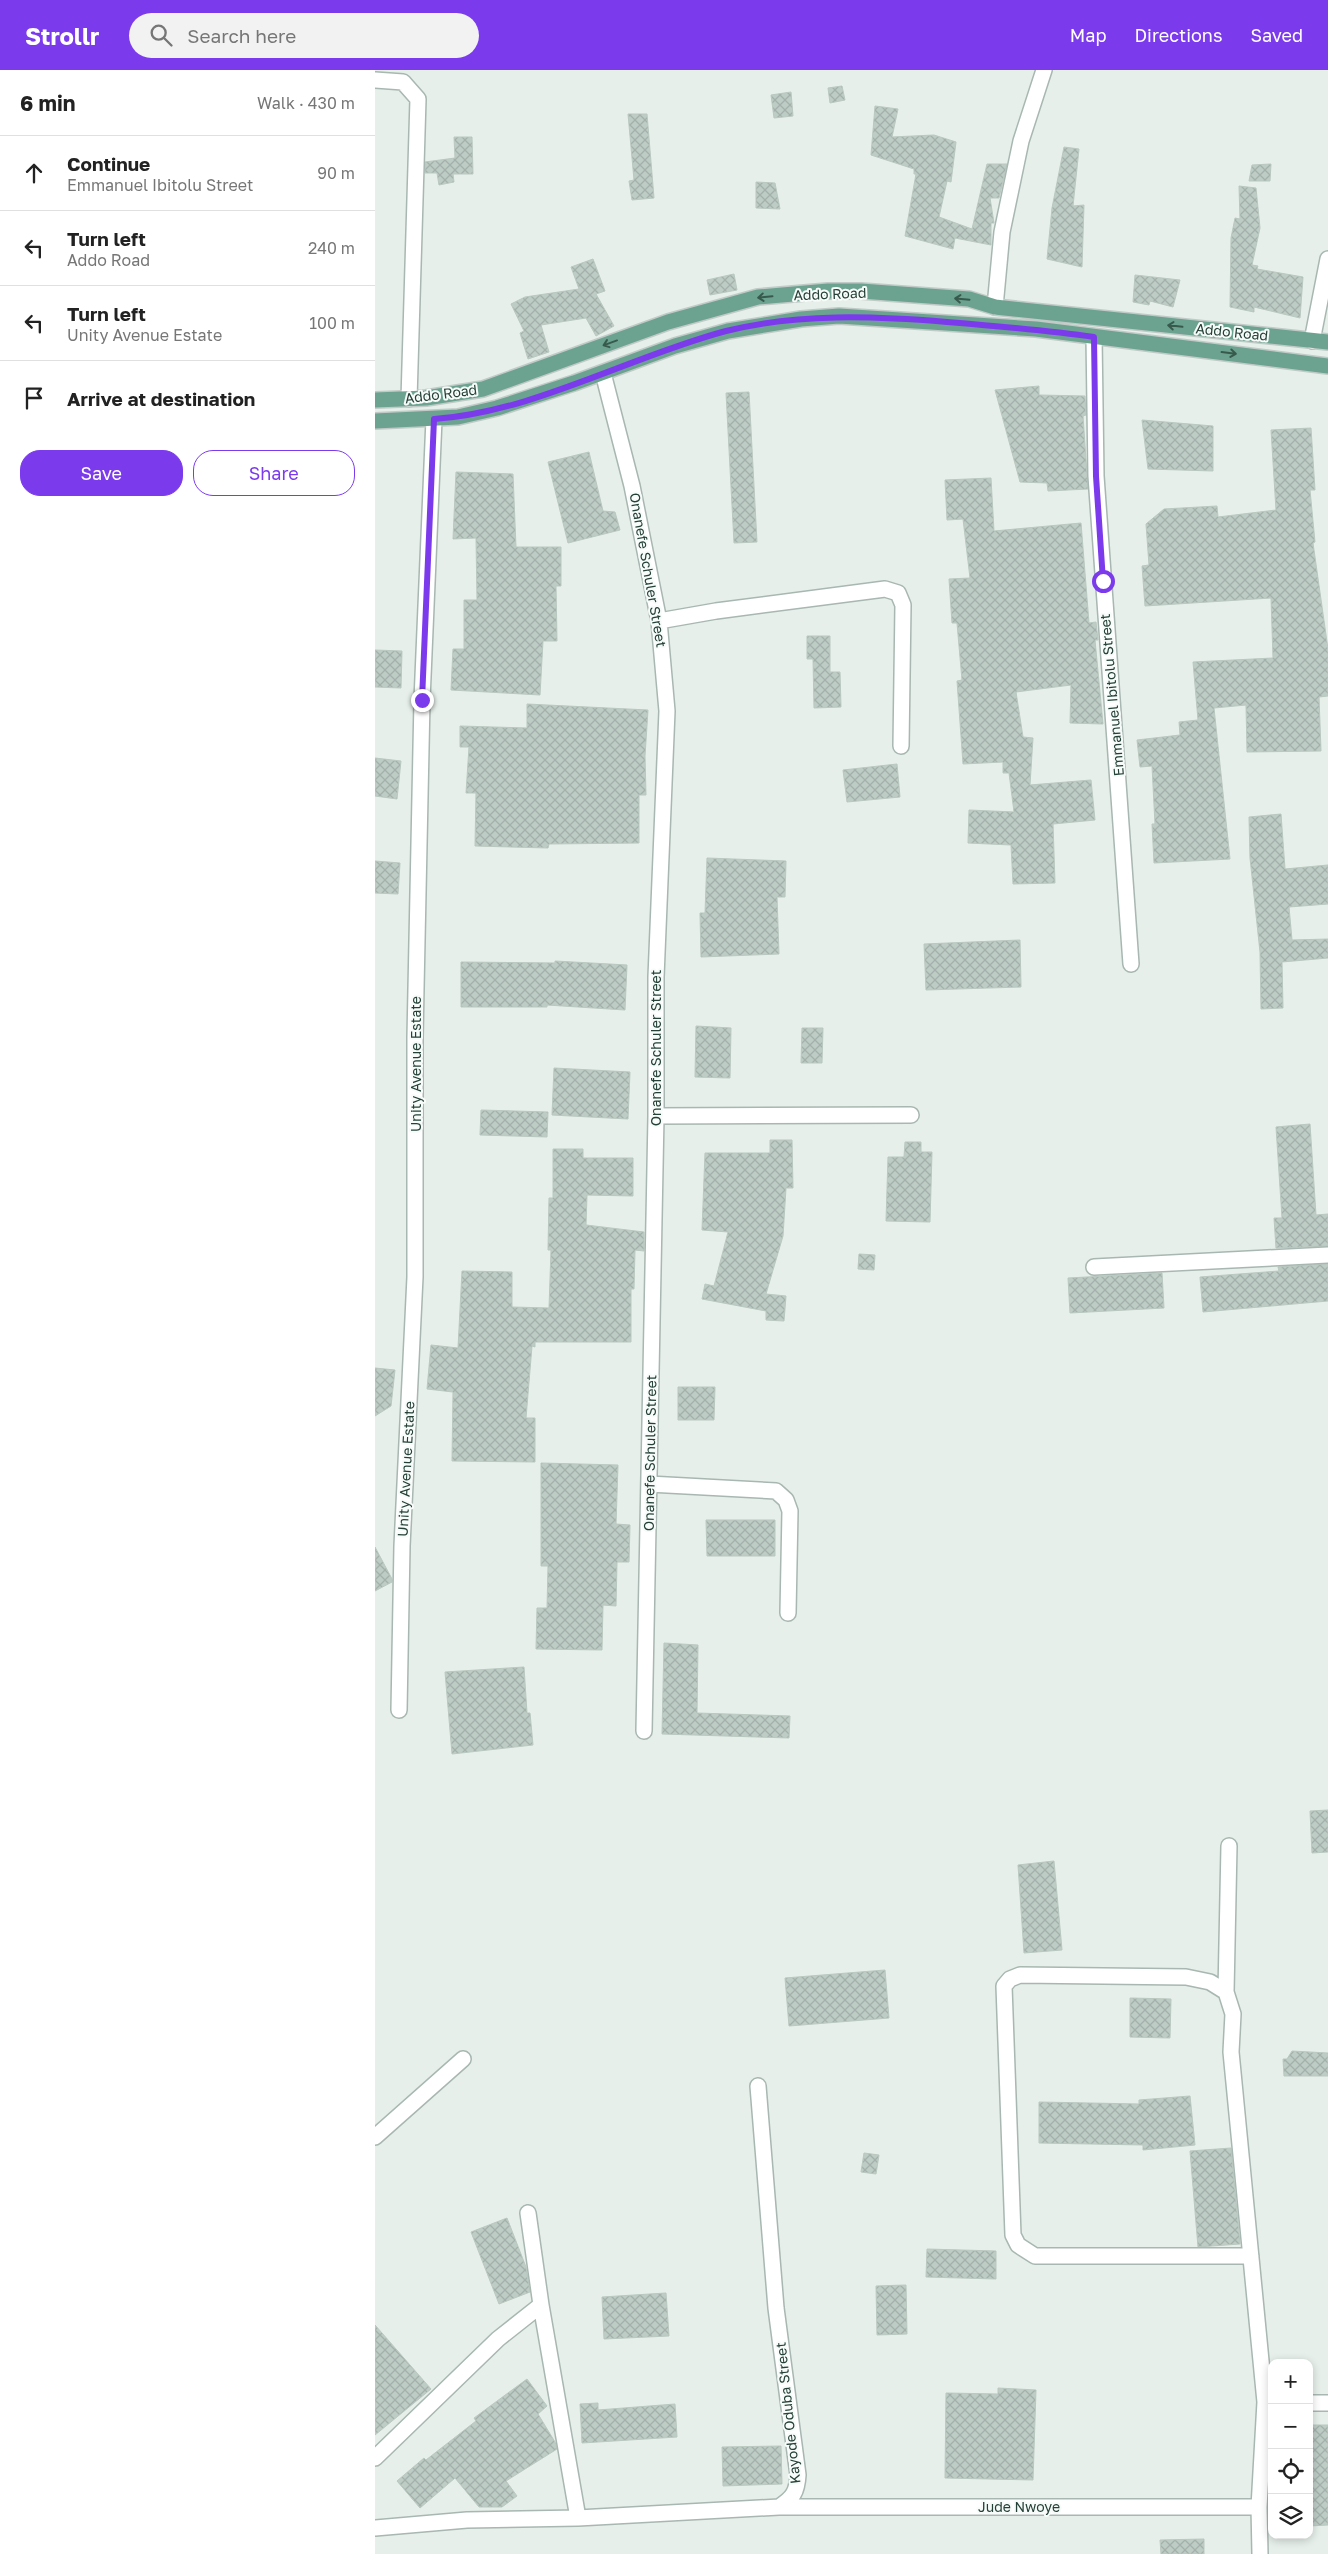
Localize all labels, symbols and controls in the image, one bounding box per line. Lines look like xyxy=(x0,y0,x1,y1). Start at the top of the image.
search box xyxy=(129,13,479,58)
text: Strollr xyxy=(25,21,99,50)
icon: search xyxy=(147,21,175,49)
text: Search here xyxy=(187,24,296,47)
text: Map xyxy=(1070,24,1106,46)
text: Directions xyxy=(1134,24,1222,46)
text: Saved xyxy=(1250,24,1303,46)
text: 6 min xyxy=(20,90,75,116)
text: Walk · 430 m xyxy=(257,93,355,113)
text: Continue xyxy=(67,152,150,175)
icon: ahead xyxy=(20,159,48,187)
text: 90 m xyxy=(317,163,355,183)
text: Emmanuel Ibitolu Street xyxy=(67,175,253,195)
text: Turn left xyxy=(67,227,146,250)
icon: left xyxy=(20,234,48,262)
text: 240 m xyxy=(308,238,355,258)
text: Addo Road xyxy=(67,250,150,270)
street label: Addo Road xyxy=(793,284,867,303)
one-way arrow xyxy=(758,292,774,302)
one-way arrow xyxy=(954,294,970,304)
text: Turn left xyxy=(67,302,146,325)
icon: left xyxy=(20,309,48,337)
text: 100 m xyxy=(309,313,355,333)
street label: Addo Road xyxy=(1195,319,1269,344)
one-way arrow xyxy=(1167,321,1183,331)
text: Unity Avenue Estate xyxy=(67,325,222,345)
one-way arrow xyxy=(602,339,618,348)
one-way arrow xyxy=(1221,348,1237,358)
street label: Addo Road xyxy=(404,381,478,406)
icon: arrive xyxy=(20,384,48,412)
text: Arrive at destination xyxy=(67,387,255,410)
button: Save xyxy=(20,450,183,496)
button: Share xyxy=(193,450,355,496)
street label: Onanefe Schuler Street xyxy=(627,491,670,648)
route start xyxy=(1092,570,1115,593)
street label: Emmanuel Ibitolu Street xyxy=(1096,613,1127,777)
route end xyxy=(411,689,434,712)
street label: Onanefe Schuler Street xyxy=(647,970,664,1126)
street label: Unity Avenue Estate xyxy=(407,996,424,1132)
street label: Onanefe Schuler Street xyxy=(640,1375,659,1531)
street label: Unity Avenue Estate xyxy=(393,1401,418,1537)
street label: Kayode Oduba Street xyxy=(772,2341,803,2485)
map controls xyxy=(1268,2359,1313,2539)
button: + xyxy=(1268,2359,1313,2404)
button: − xyxy=(1268,2404,1313,2449)
button: locate xyxy=(1268,2449,1313,2494)
button: layers xyxy=(1268,2494,1313,2539)
street label: Jude Nwoye xyxy=(978,2498,1060,2515)

